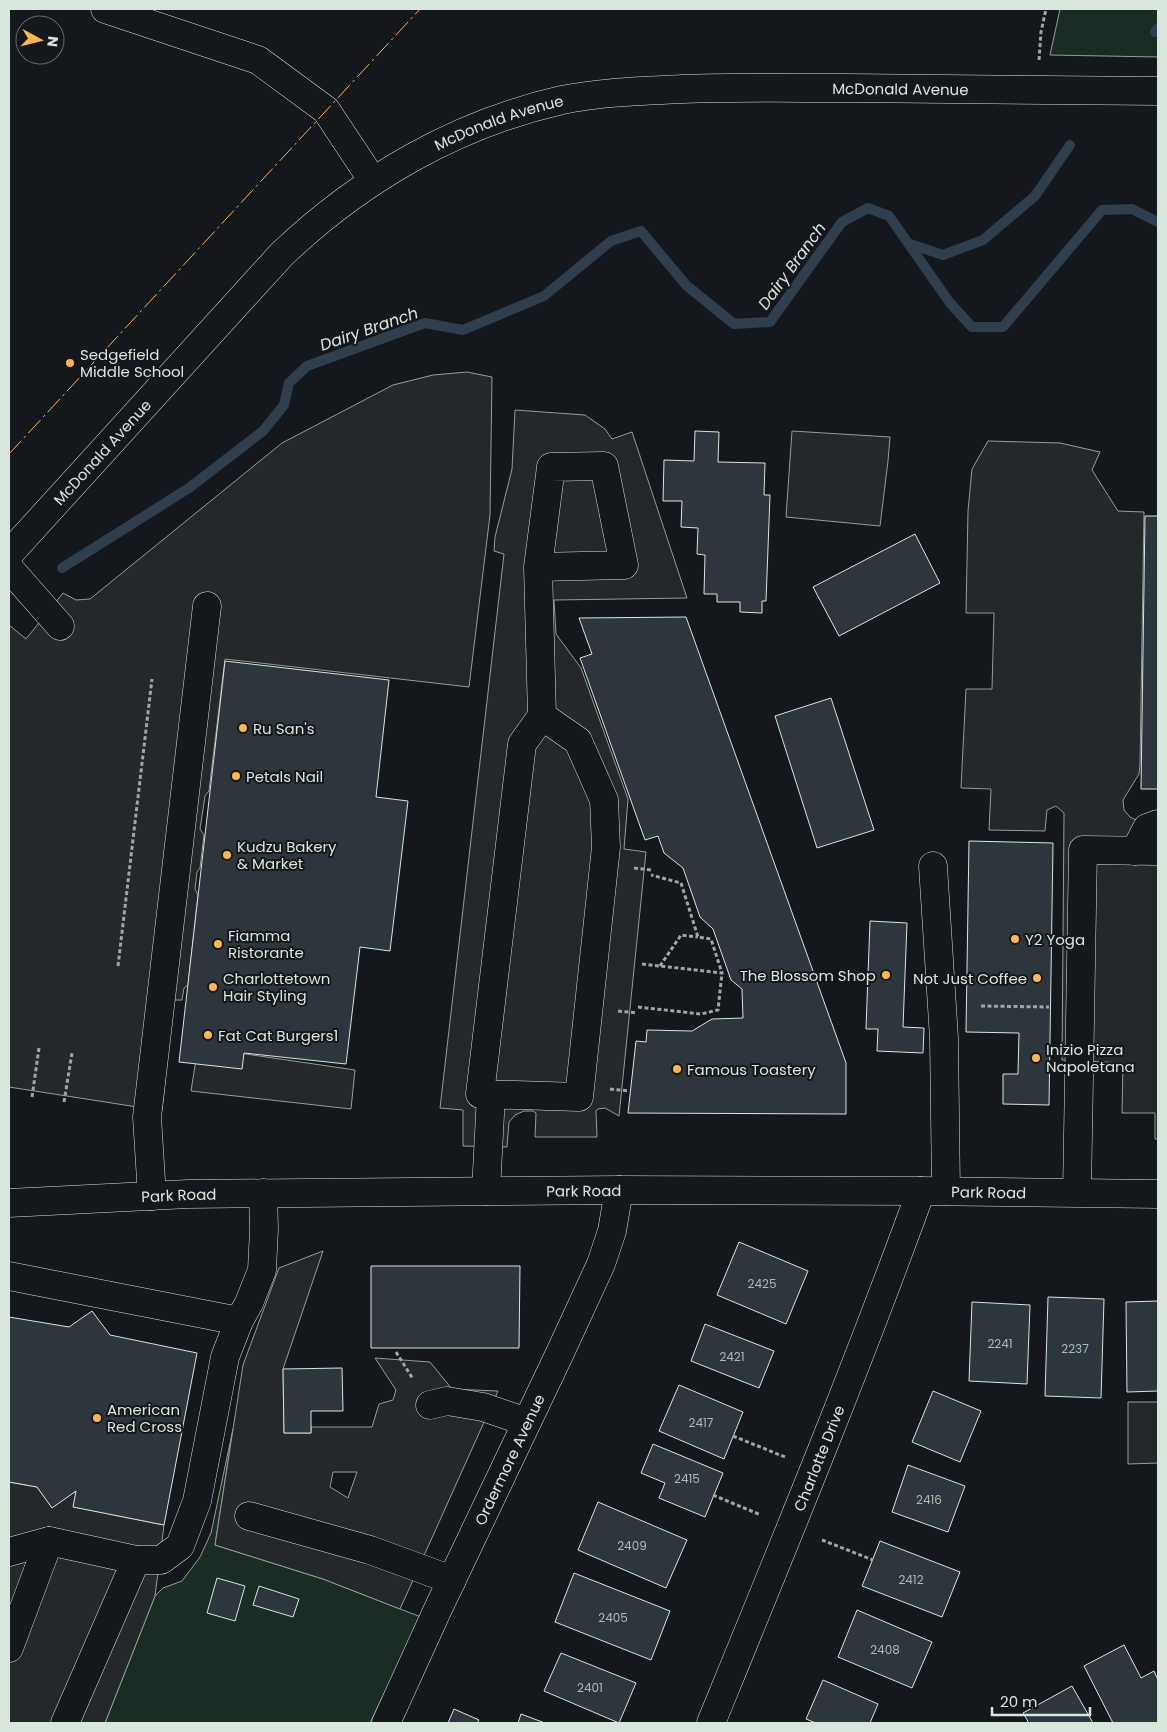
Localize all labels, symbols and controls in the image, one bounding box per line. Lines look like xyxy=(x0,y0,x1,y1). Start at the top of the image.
north arrow xyxy=(15,15,65,65)
text: N xyxy=(42,35,63,48)
street label: McDonald Avenue xyxy=(832,77,969,100)
street label: McDonald Avenue xyxy=(430,90,565,155)
water label: Dairy Branch xyxy=(753,218,831,314)
water label: Dairy Branch xyxy=(317,301,421,357)
place label: Sedgefield Middle School xyxy=(80,344,184,382)
marker: Sedgefield Middle School xyxy=(64,357,76,369)
street label: McDonald Avenue xyxy=(48,394,155,509)
place label: Ru San's xyxy=(253,718,315,739)
marker: Ru San's xyxy=(237,722,249,734)
place label: Petals Nail xyxy=(246,766,323,787)
marker: Petals Nail xyxy=(230,770,242,782)
place label: Kudzu Bakery & Market xyxy=(237,836,337,874)
marker: Kudzu Bakery & Market xyxy=(221,849,233,861)
place label: Fiamma Ristorante xyxy=(228,925,304,963)
place label: Y2 Yoga xyxy=(1025,929,1085,950)
marker: Y2 Yoga xyxy=(1009,933,1021,945)
marker: Fiamma Ristorante xyxy=(212,938,224,950)
place label: The Blossom Shop xyxy=(740,965,876,986)
place label: Charlottetown Hair Styling xyxy=(223,968,330,1006)
place label: Not Just Coffee xyxy=(913,968,1027,989)
marker: The Blossom Shop xyxy=(880,969,892,981)
marker: Not Just Coffee xyxy=(1031,972,1043,984)
marker: Charlottetown Hair Styling xyxy=(207,981,219,993)
place label: Fat Cat Burgers1 xyxy=(218,1025,338,1046)
marker: Fat Cat Burgers1 xyxy=(202,1029,214,1041)
place label: Inizio Pizza Napoletana xyxy=(1046,1039,1135,1077)
marker: Inizio Pizza Napoletana xyxy=(1030,1052,1042,1064)
place label: Famous Toastery xyxy=(687,1059,816,1080)
marker: Famous Toastery xyxy=(671,1063,683,1075)
street label: Park Road xyxy=(546,1179,621,1201)
street label: Park Road xyxy=(951,1181,1026,1203)
street label: Park Road xyxy=(141,1183,216,1207)
house number: 2425 xyxy=(748,1275,776,1292)
house number: 2241 xyxy=(987,1335,1013,1352)
house number: 2237 xyxy=(1061,1340,1089,1357)
house number: 2421 xyxy=(719,1348,745,1365)
street label: Ordermore Avenue xyxy=(469,1390,549,1528)
place label: American Red Cross xyxy=(107,1399,182,1437)
street label: Charlotte Drive xyxy=(788,1402,849,1514)
marker: American Red Cross xyxy=(91,1412,103,1424)
house number: 2417 xyxy=(689,1414,714,1431)
house number: 2415 xyxy=(674,1470,700,1487)
house number: 2416 xyxy=(916,1491,942,1508)
house number: 2409 xyxy=(617,1537,647,1554)
house number: 2412 xyxy=(898,1571,924,1588)
house number: 2405 xyxy=(598,1609,628,1626)
house number: 2408 xyxy=(870,1641,900,1658)
house number: 2401 xyxy=(577,1679,603,1696)
scale bar xyxy=(992,1684,1090,1716)
text: 20 m xyxy=(1000,1691,1038,1712)

